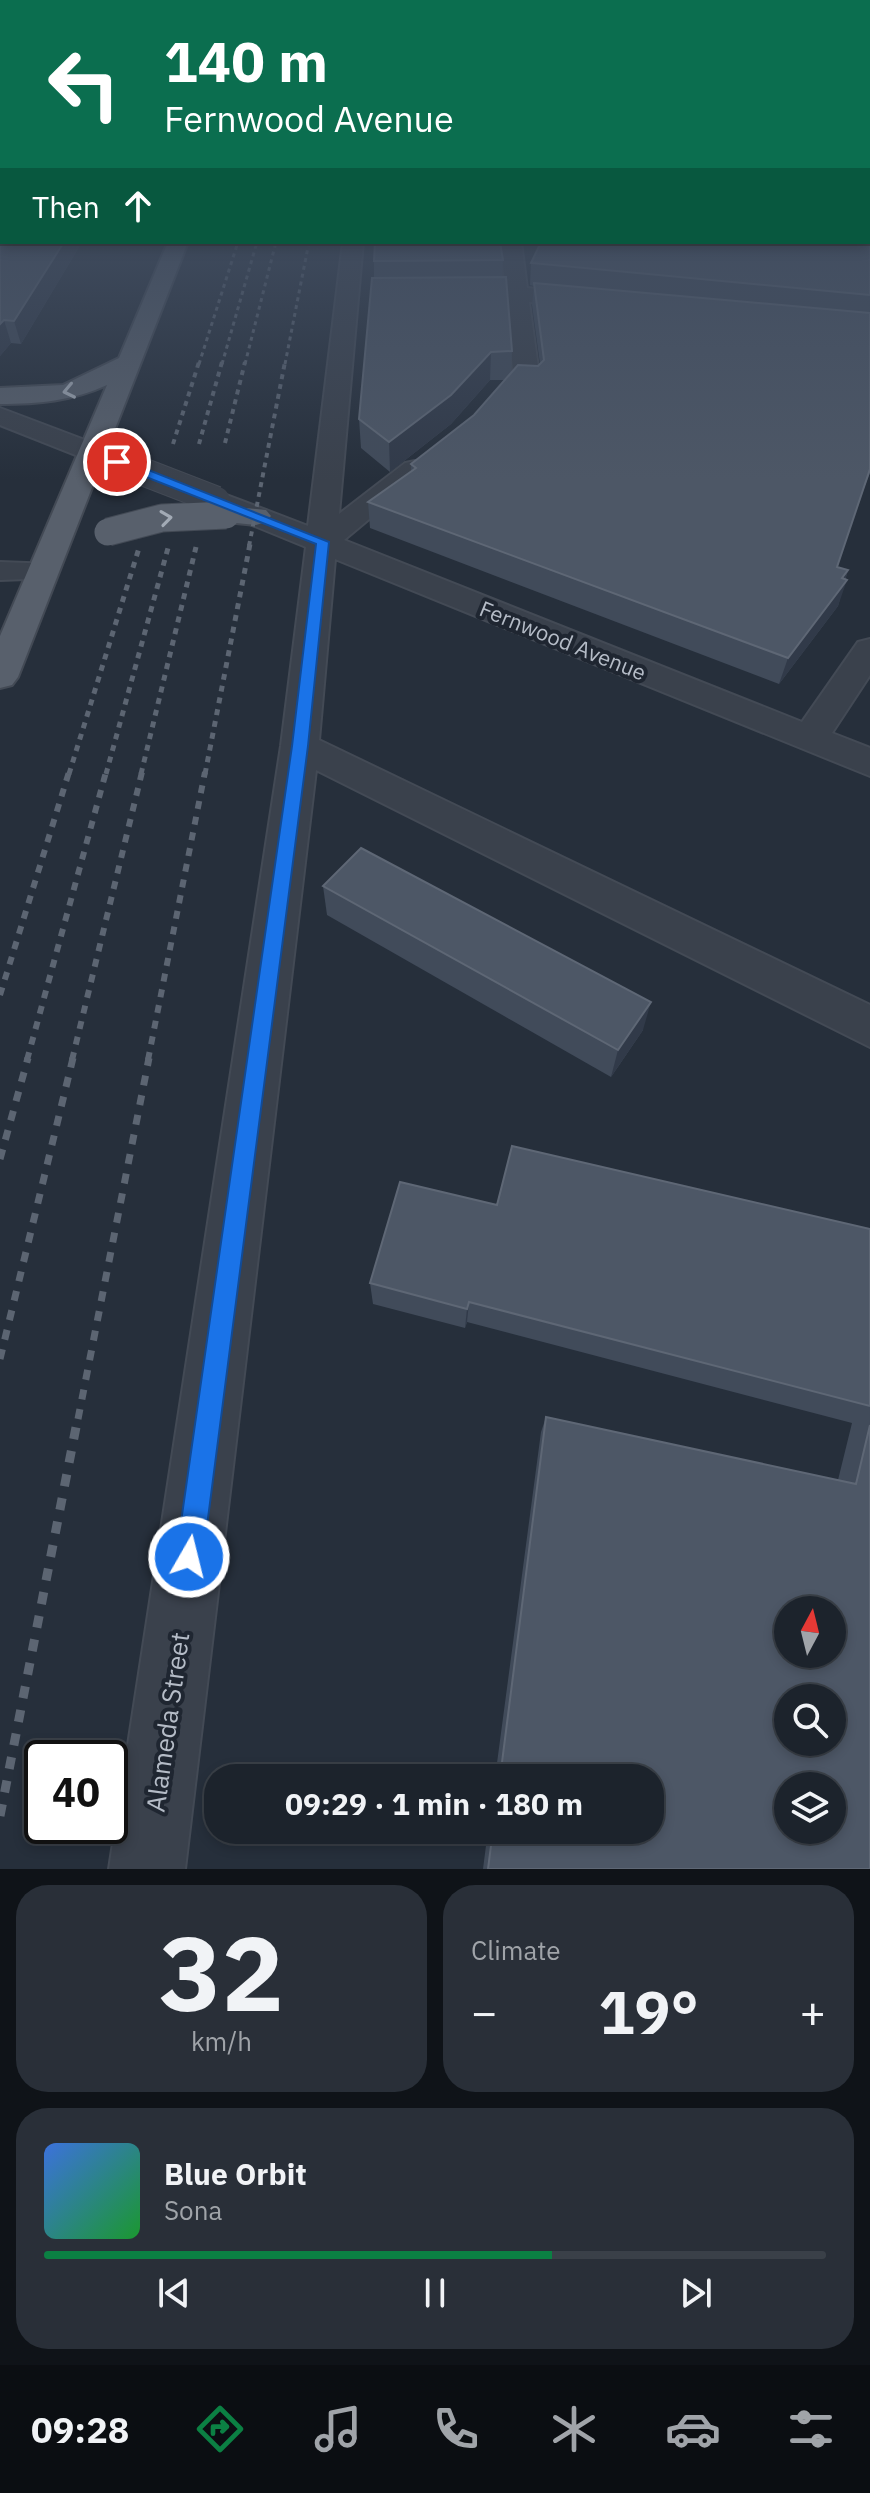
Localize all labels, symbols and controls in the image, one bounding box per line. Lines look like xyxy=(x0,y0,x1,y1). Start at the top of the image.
text: 140 m xyxy=(164,25,328,97)
icon: left xyxy=(32,32,136,136)
text: Fernwood Avenue xyxy=(164,95,454,142)
icon: ahead xyxy=(116,184,160,228)
text: Then xyxy=(32,187,100,226)
one-way arrow xyxy=(62,382,76,399)
pin xyxy=(83,428,151,496)
icon: arrive xyxy=(95,440,139,484)
one-way arrow xyxy=(159,510,173,527)
street label: Fernwood Avenue xyxy=(475,593,651,687)
position arrow xyxy=(147,1515,231,1599)
north arrow xyxy=(774,1596,846,1668)
map controls xyxy=(774,1596,846,1844)
street label: Alameda Street xyxy=(138,1630,196,1814)
button: search xyxy=(774,1684,846,1756)
speed limit sign: 40 xyxy=(24,1740,128,1844)
button: layers xyxy=(774,1772,846,1844)
text: 09:29 · 1 min · 180 m xyxy=(285,1784,583,1823)
text: 32 xyxy=(159,1904,284,2040)
text: Climate xyxy=(471,1933,561,1967)
text: 19° xyxy=(598,1972,699,2051)
text: − xyxy=(471,1983,497,2040)
text: + xyxy=(800,1983,826,2040)
text: km/h xyxy=(191,2024,252,2058)
text: Blue Orbit xyxy=(164,2154,307,2193)
text: Sona xyxy=(164,2193,222,2227)
icon: previous xyxy=(152,2271,196,2315)
icon: pause xyxy=(413,2271,457,2315)
icon: next xyxy=(674,2271,718,2315)
icon: directions xyxy=(192,2401,248,2457)
icon: music xyxy=(310,2401,366,2457)
icon: phone xyxy=(428,2401,484,2457)
icon: climate xyxy=(546,2401,602,2457)
icon: car xyxy=(665,2401,721,2457)
icon: filters xyxy=(783,2401,839,2457)
text: 09:28 xyxy=(31,2406,129,2453)

